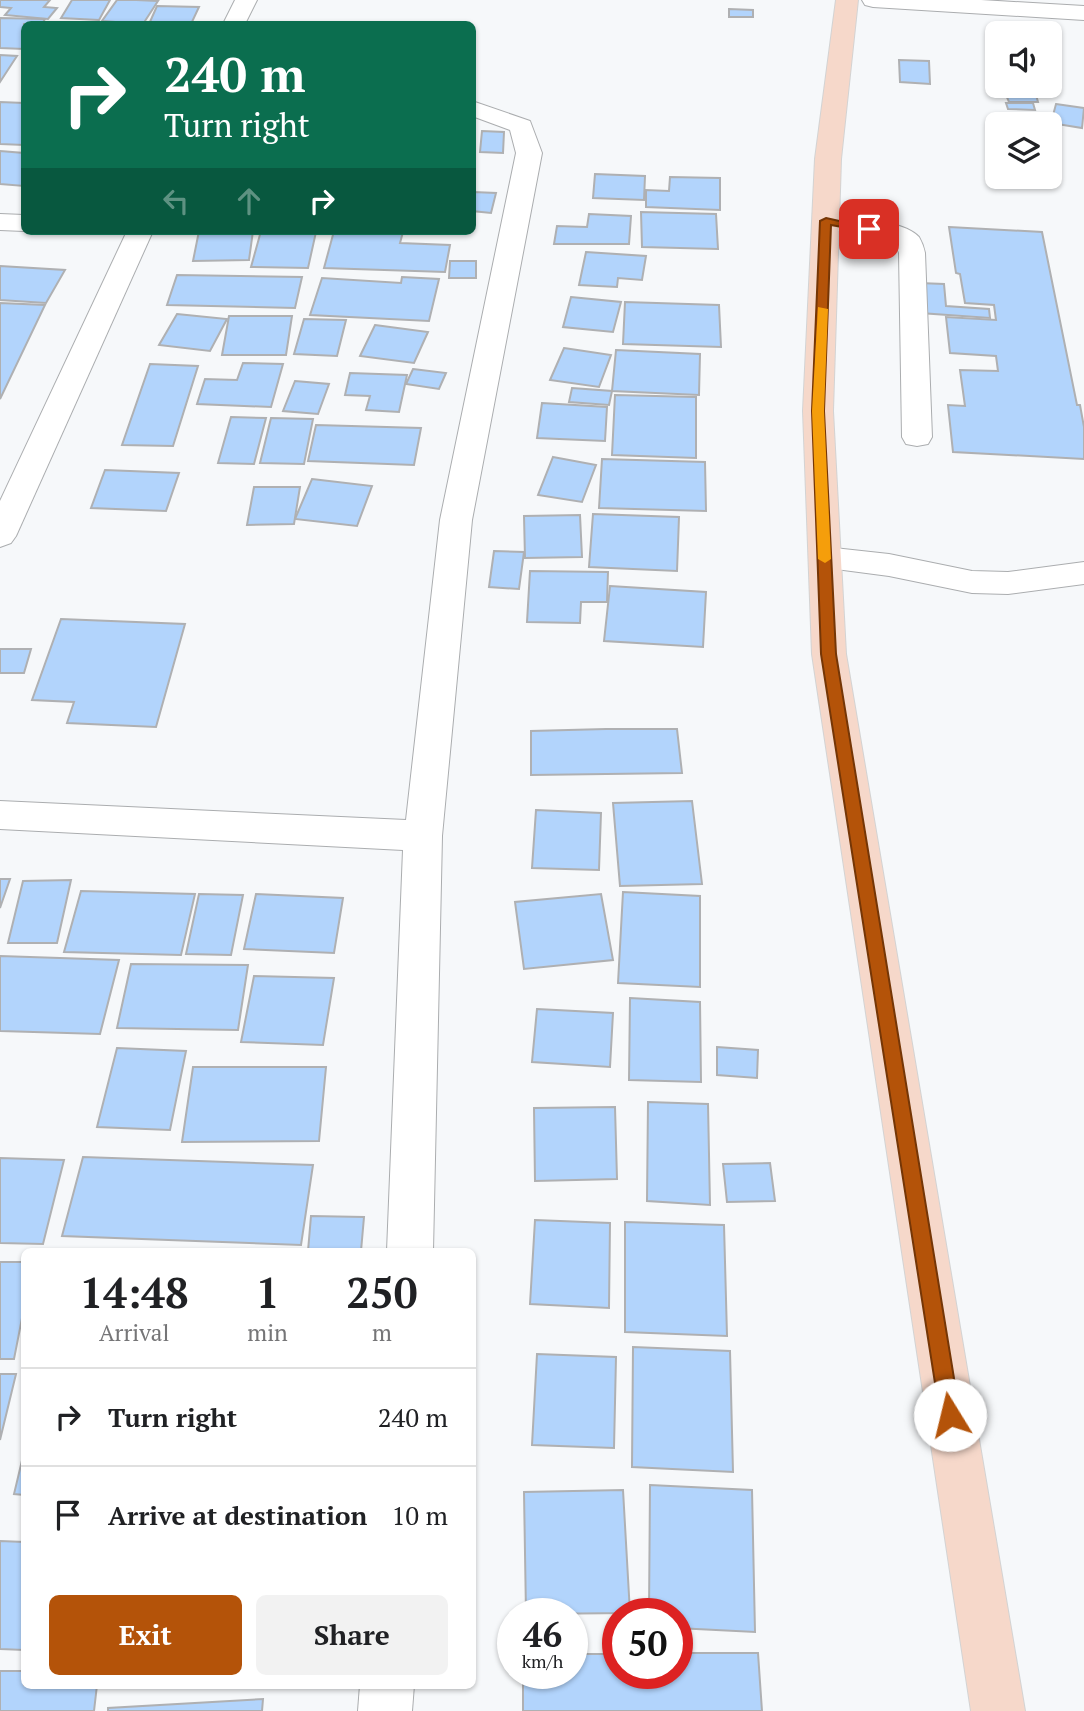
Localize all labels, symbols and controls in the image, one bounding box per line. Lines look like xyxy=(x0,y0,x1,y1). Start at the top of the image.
map controls xyxy=(985,21,1062,189)
button: sound xyxy=(985,21,1062,98)
text: 240 m xyxy=(164,41,306,106)
icon: right xyxy=(49,49,140,140)
text: Turn right xyxy=(164,104,310,146)
button: layers xyxy=(985,112,1062,189)
icon: left xyxy=(157,182,195,220)
icon: ahead xyxy=(230,182,268,220)
icon: right xyxy=(303,182,341,220)
pin xyxy=(839,199,899,259)
icon: arrive xyxy=(850,210,888,248)
text: 14:48 xyxy=(80,1264,189,1320)
text: 1 xyxy=(256,1264,279,1320)
text: 250 xyxy=(346,1264,417,1320)
text: Arrival xyxy=(99,1317,169,1348)
text: min xyxy=(247,1317,288,1348)
text: m xyxy=(372,1317,392,1348)
position arrow xyxy=(913,1378,987,1452)
icon: right xyxy=(49,1398,87,1436)
text: Turn right xyxy=(108,1400,237,1434)
text: 240 m xyxy=(378,1400,448,1434)
icon: arrive xyxy=(49,1496,87,1534)
text: Arrive at destination xyxy=(108,1498,367,1532)
text: 10 m xyxy=(392,1498,448,1532)
button: Exit xyxy=(49,1595,242,1675)
button: Share xyxy=(256,1595,448,1675)
speed limit sign: 50 xyxy=(602,1598,693,1689)
text: 46 xyxy=(523,1611,562,1657)
text: km/h xyxy=(522,1649,563,1673)

